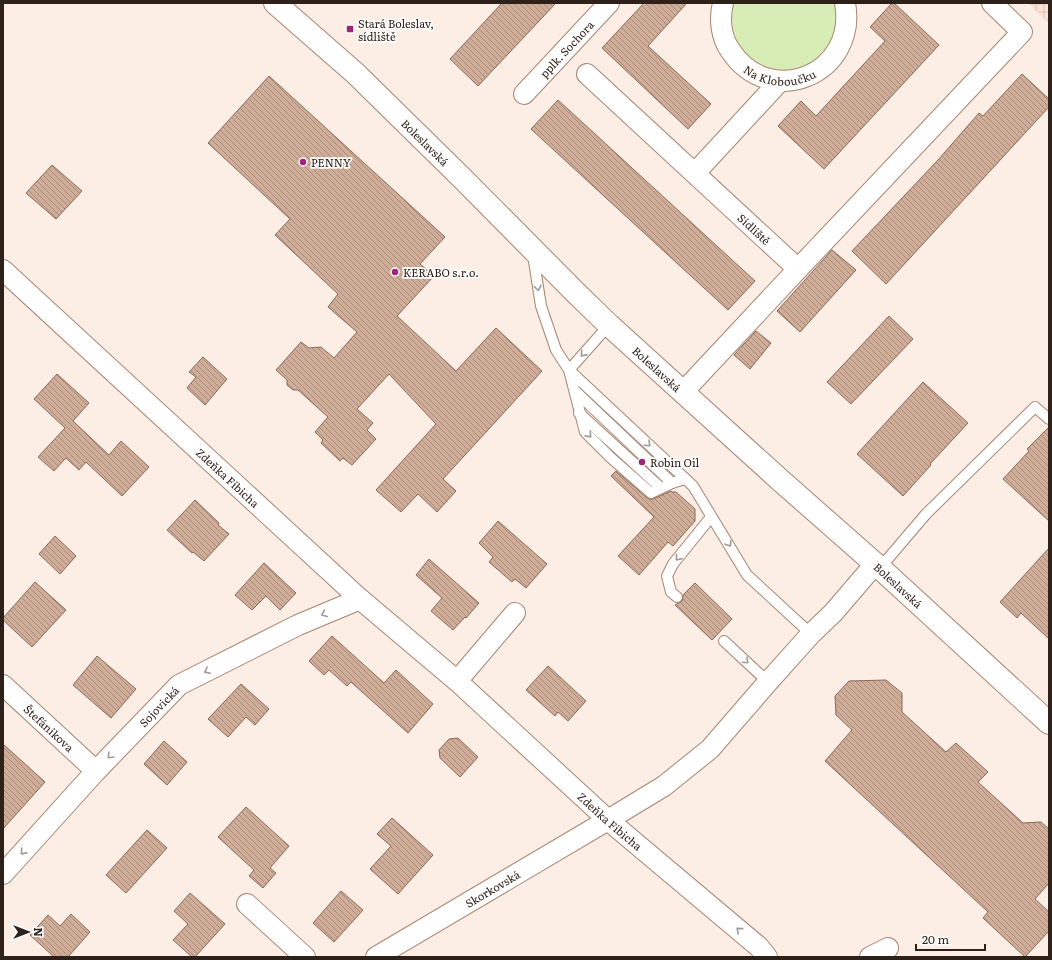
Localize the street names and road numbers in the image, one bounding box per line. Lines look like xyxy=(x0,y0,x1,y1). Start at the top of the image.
street label: pplk. Sochora xyxy=(536,17,597,81)
street label: Na Kloboučku xyxy=(741,61,818,89)
street label: Boleslavská xyxy=(398,115,453,169)
street label: Sídliště xyxy=(735,210,775,248)
street label: Boleslavská xyxy=(629,342,685,395)
street label: Zdeňka Fibicha xyxy=(193,444,263,511)
street label: Boleslavská xyxy=(871,558,926,611)
street label: Sojovická xyxy=(135,682,182,730)
street label: Štefánikova xyxy=(21,701,78,755)
street label: Zdeňka Fibicha xyxy=(575,788,646,854)
street label: Skorkovská xyxy=(462,866,523,911)

